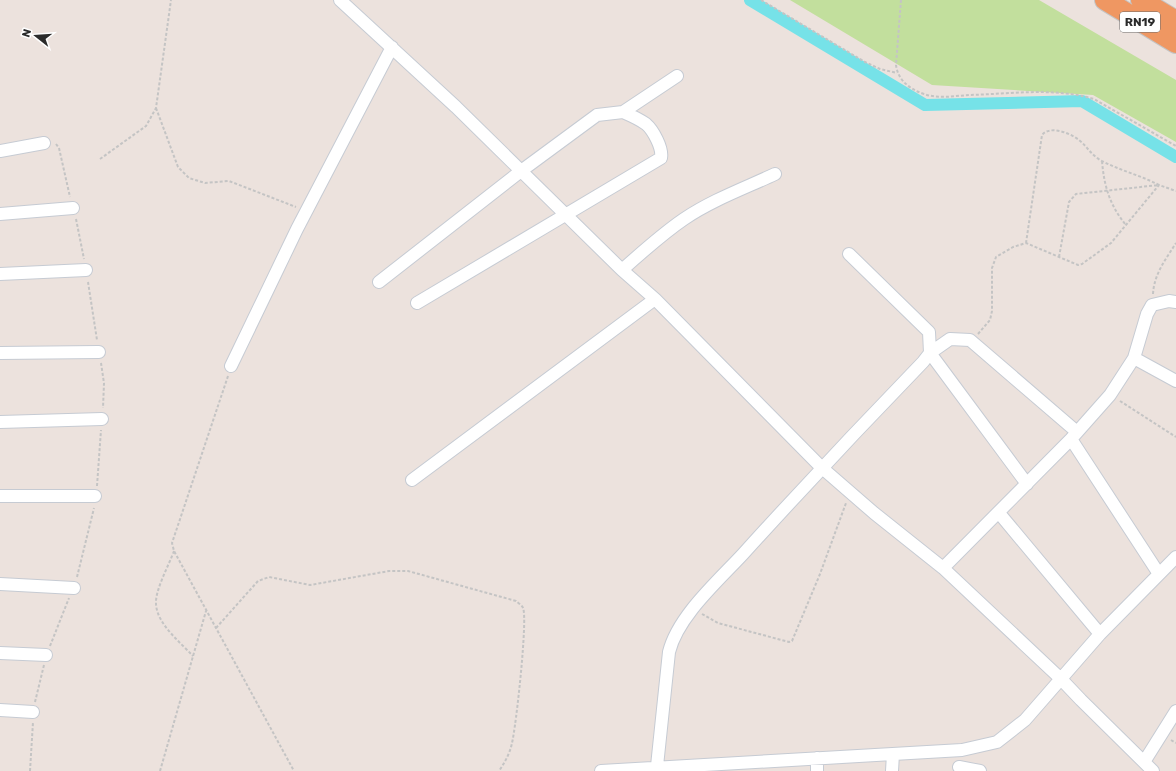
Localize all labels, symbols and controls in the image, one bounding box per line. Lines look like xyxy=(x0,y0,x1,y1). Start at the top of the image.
road number: RN19 xyxy=(1120,12,1160,32)
north arrow xyxy=(16,16,56,56)
text: N xyxy=(20,27,34,39)

